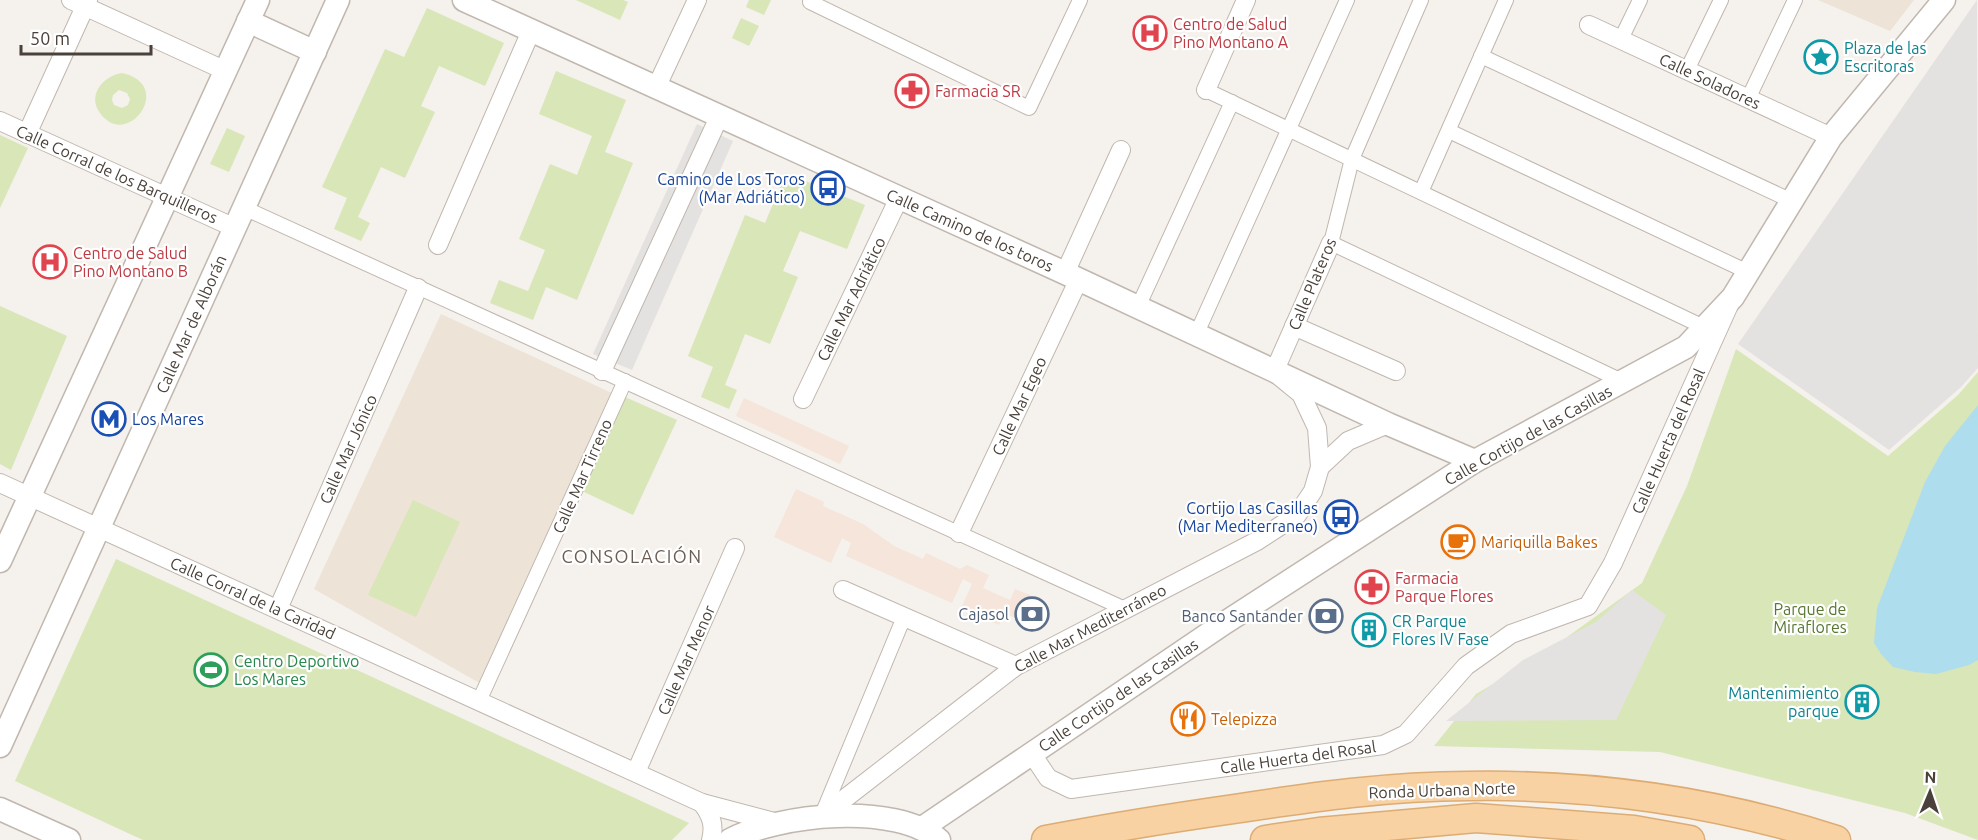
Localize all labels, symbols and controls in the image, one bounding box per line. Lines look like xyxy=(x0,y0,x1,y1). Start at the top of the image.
hospital icon: Centro de Salud Pino Montano A xyxy=(1132,15,1168,51)
place label: Centro de Salud Pino Montano A xyxy=(1173,15,1289,51)
scale bar xyxy=(21,18,152,56)
text: 50 m xyxy=(30,28,70,48)
place icon: Plaza de las Escritoras xyxy=(1803,39,1839,75)
place label: Plaza de las Escritoras xyxy=(1844,39,1927,75)
street label: Calle Soladores xyxy=(1656,50,1764,112)
pharmacy icon: Farmacia SR xyxy=(894,73,930,109)
place label: Farmacia SR xyxy=(935,82,1021,100)
street label: Calle Corral de los Barquilleros xyxy=(13,121,221,227)
place label: Camino de Los Toros (Mar Adriático) xyxy=(657,170,805,207)
bus stop icon: Camino de Los Toros (Mar Adriático) xyxy=(810,170,846,206)
street label: Calle Camino de los toros xyxy=(884,185,1056,275)
street label: Calle Mar Adriático xyxy=(813,234,889,364)
street label: Calle Plateros xyxy=(1284,235,1340,333)
hospital icon: Centro de Salud Pino Montano B xyxy=(32,244,68,280)
place label: Centro de Salud Pino Montano B xyxy=(73,244,188,280)
street label: Calle Mar de Alborán xyxy=(152,252,230,396)
street label: Calle Mar Egeo xyxy=(988,354,1050,458)
street label: Calle Huerta del Rosal xyxy=(1628,366,1708,516)
street label: Calle Cortijo de las Casillas xyxy=(1441,381,1615,489)
street label: Calle Mar Jónico xyxy=(316,392,380,506)
metro station icon: Los Mares xyxy=(91,401,127,437)
place label: Los Mares xyxy=(132,410,204,428)
street label: Calle Mar Tirreno xyxy=(549,416,615,536)
place label: Cortijo Las Casillas (Mar Mediterraneo) xyxy=(1178,499,1318,536)
bus stop icon: Cortijo Las Casillas (Mar Mediterraneo) xyxy=(1323,499,1359,535)
cafe icon: Mariquilla Bakes xyxy=(1440,524,1476,560)
place label: Mariquilla Bakes xyxy=(1481,533,1598,551)
district label: CONSOLACIÓN xyxy=(561,545,703,566)
street label: Calle Corral de la Caridad xyxy=(167,553,339,643)
pharmacy icon: Farmacia Parque Flores xyxy=(1354,569,1390,605)
place label: Farmacia Parque Flores xyxy=(1395,569,1494,605)
street label: Calle Mar Mediterráneo xyxy=(1011,580,1169,676)
bank icon: Cajasol xyxy=(1014,596,1050,632)
bank icon: Banco Santander xyxy=(1308,598,1344,634)
park label: Parque de Miraflores xyxy=(1773,600,1847,636)
street label: Calle Mar Menor xyxy=(654,602,718,718)
place label: Cajasol xyxy=(958,605,1009,623)
place label: Banco Santander xyxy=(1181,607,1303,625)
building icon: CR Parque Flores IV Fase xyxy=(1351,612,1387,648)
place label: CR Parque Flores IV Fase xyxy=(1392,612,1489,648)
street label: Calle Cortijo de las Casillas xyxy=(1035,635,1201,755)
sports icon: Centro Deportivo Los Mares xyxy=(193,652,229,688)
place label: Centro Deportivo Los Mares xyxy=(234,652,359,688)
place label: Mantenimiento parque xyxy=(1728,684,1839,720)
building icon: Mantenimiento parque xyxy=(1844,684,1880,720)
restaurant icon: Telepizza xyxy=(1170,701,1206,737)
place label: Telepizza xyxy=(1211,710,1277,728)
street label: Calle Huerta del Rosal xyxy=(1219,737,1377,777)
north arrow xyxy=(1900,762,1960,822)
text: N xyxy=(1924,768,1937,786)
street label: Ronda Urbana Norte xyxy=(1368,778,1516,802)

